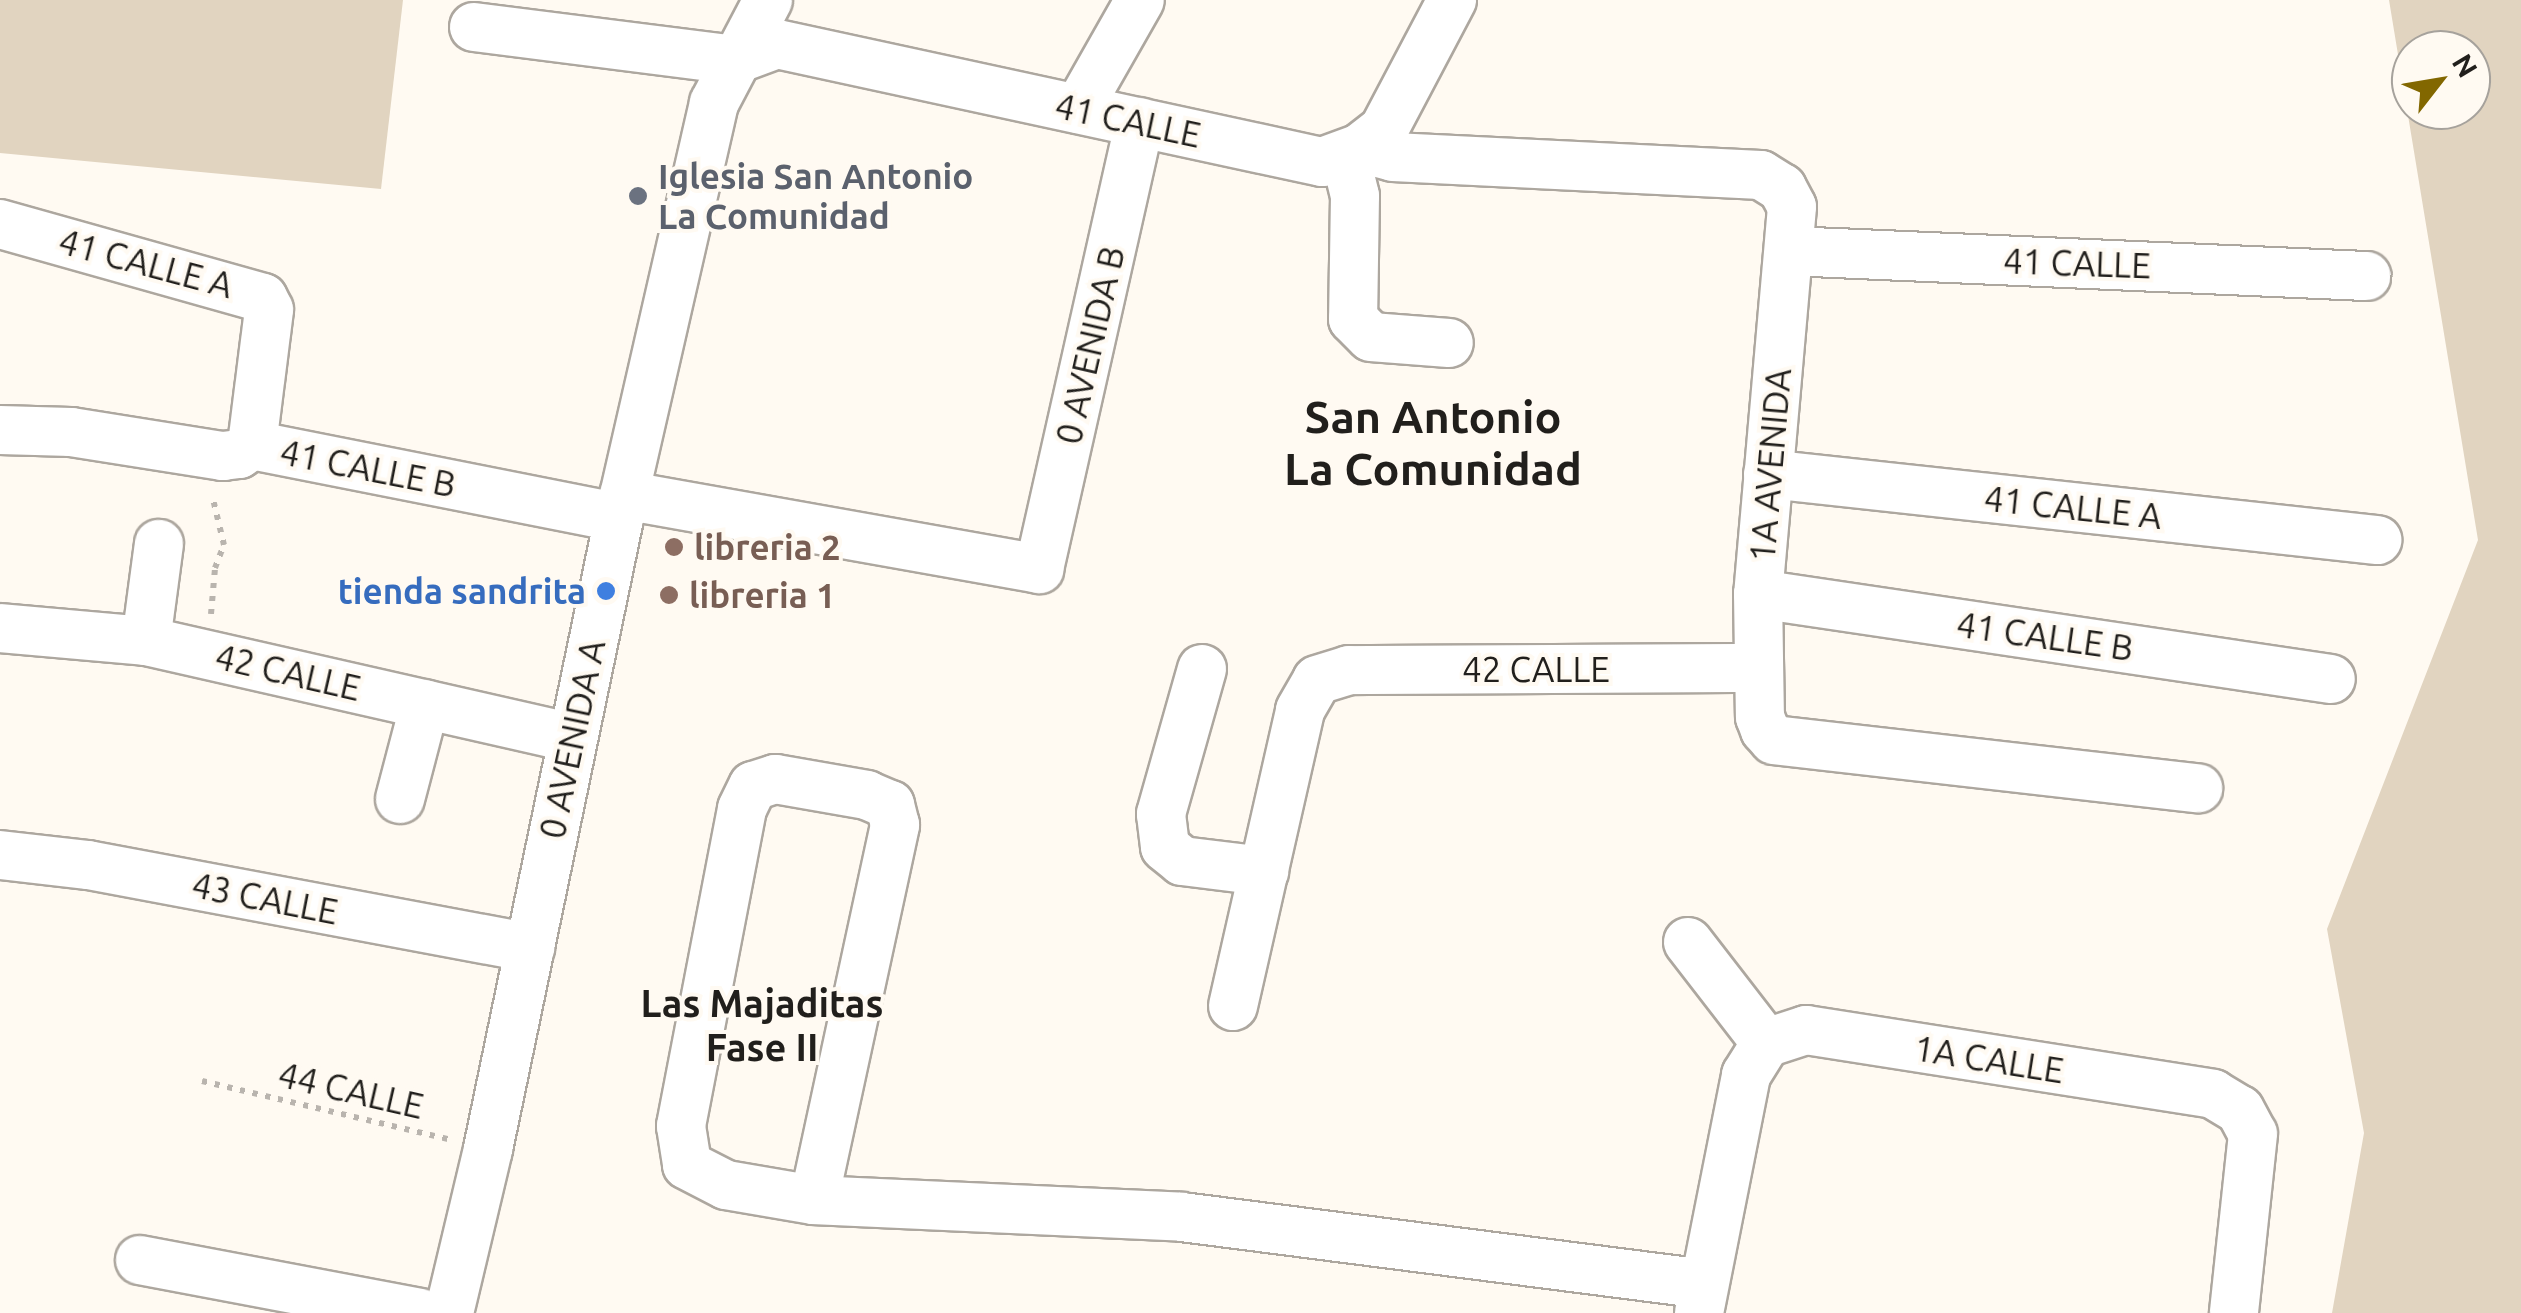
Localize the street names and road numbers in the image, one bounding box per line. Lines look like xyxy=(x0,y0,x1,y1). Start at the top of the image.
street label: 41 CALLE xyxy=(1051,84,1205,156)
street label: 41 CALLE A xyxy=(54,220,238,306)
street label: 41 CALLE xyxy=(2002,239,2152,287)
street label: 0 AVENIDA B xyxy=(1047,242,1133,448)
street label: 1A AVENIDA xyxy=(1741,366,1799,564)
street label: 41 CALLE B xyxy=(277,430,459,506)
street label: 41 CALLE A xyxy=(1982,477,2164,537)
street label: 41 CALLE B xyxy=(1954,603,2136,669)
street label: 42 CALLE xyxy=(211,635,365,709)
street label: 0 AVENIDA A xyxy=(530,636,614,842)
street label: 42 CALLE xyxy=(1462,648,1610,690)
street label: 43 CALLE xyxy=(188,863,342,933)
street label: 1A CALLE xyxy=(1911,1026,2067,1092)
street label: 44 CALLE xyxy=(274,1053,428,1127)

